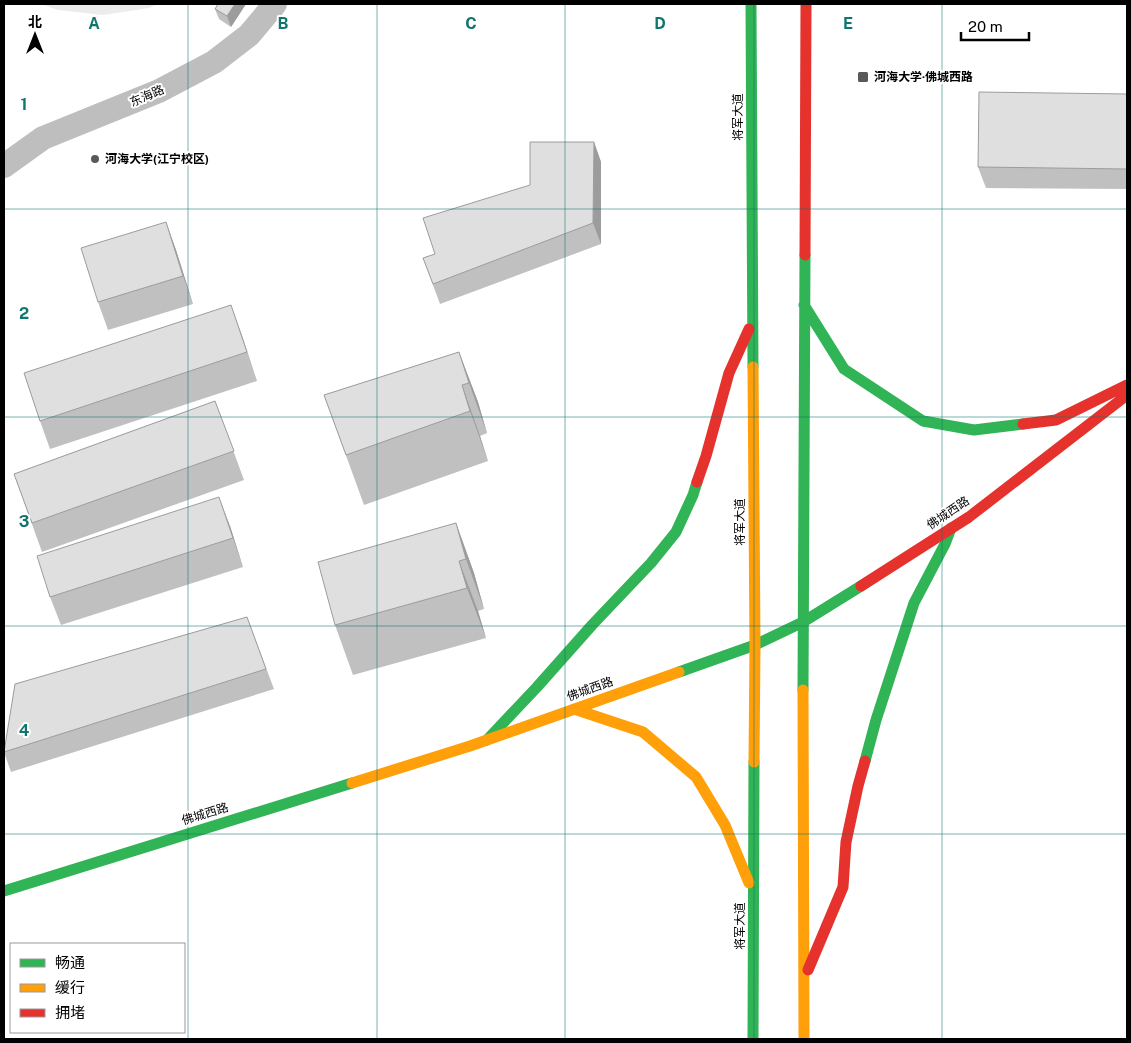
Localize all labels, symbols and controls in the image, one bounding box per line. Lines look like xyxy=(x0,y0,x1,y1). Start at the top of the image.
north arrow xyxy=(10,10,60,60)
scale bar xyxy=(961,10,1028,42)
text: 北 xyxy=(28,14,42,30)
text: A xyxy=(88,14,100,33)
text: B xyxy=(278,14,289,33)
text: C xyxy=(465,14,477,33)
text: D xyxy=(654,14,666,33)
text: E xyxy=(843,14,853,33)
text: 20 m xyxy=(968,18,1003,35)
marker: 河海大学·佛城西路 xyxy=(856,70,870,84)
place label: 河海大学·佛城西路 xyxy=(874,70,973,84)
street label: 东海路 xyxy=(128,83,166,109)
street label: 将军大道 xyxy=(731,93,745,141)
text: 1 xyxy=(21,95,27,114)
place label: 河海大学(江宁校区) xyxy=(105,152,209,166)
marker: 河海大学(江宁校区) xyxy=(89,153,101,165)
text: 2 xyxy=(19,304,29,323)
street label: 佛城西路 xyxy=(924,494,972,532)
street label: 将军大道 xyxy=(733,498,747,546)
text: 3 xyxy=(19,512,29,531)
street label: 佛城西路 xyxy=(565,674,615,704)
text: 4 xyxy=(19,721,30,740)
street label: 佛城西路 xyxy=(180,800,230,828)
street label: 将军大道 xyxy=(733,902,747,950)
legend xyxy=(10,943,185,1033)
text: 畅通 xyxy=(55,954,85,971)
text: 缓行 xyxy=(55,979,85,996)
text: 拥堵 xyxy=(55,1004,85,1021)

